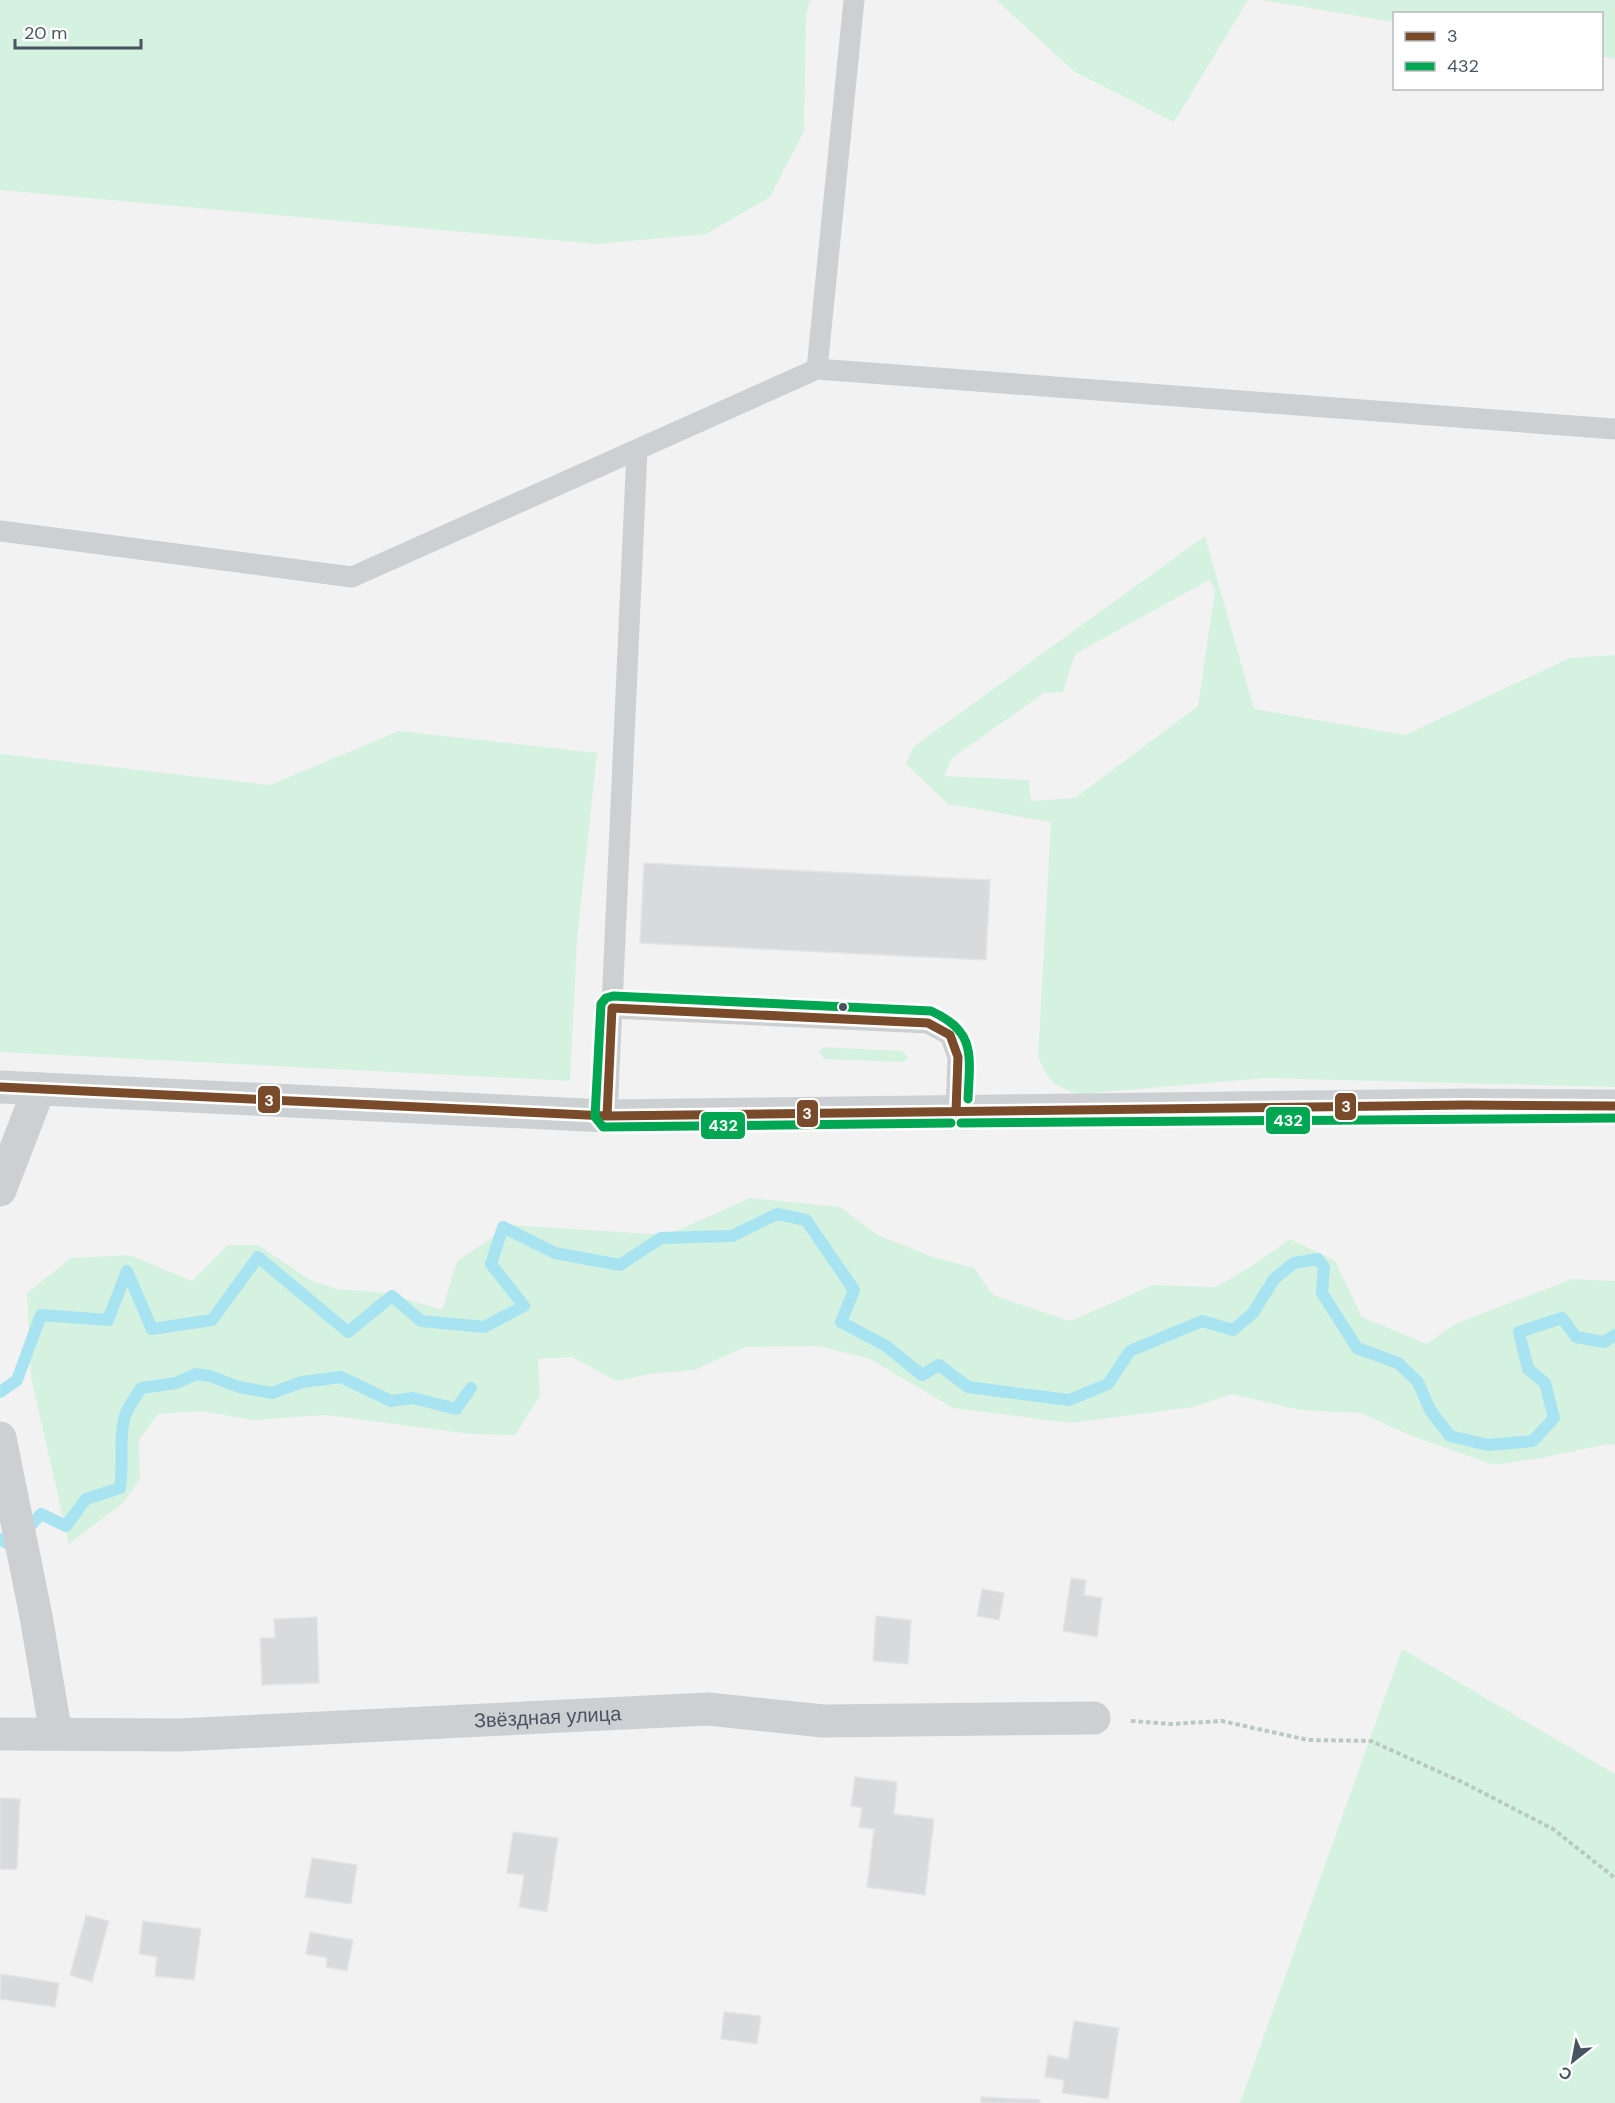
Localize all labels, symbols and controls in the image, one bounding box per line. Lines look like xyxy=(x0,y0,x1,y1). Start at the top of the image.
scale bar xyxy=(15,12,141,50)
legend xyxy=(1393,12,1603,90)
text: 20 m xyxy=(24,21,67,45)
text: 3 xyxy=(1447,24,1458,48)
text: 432 xyxy=(1447,54,1479,78)
unlabelled marker xyxy=(837,1001,849,1013)
line badge: 3 xyxy=(257,1085,281,1114)
text: 3 xyxy=(264,1090,274,1111)
line badge: 3 xyxy=(1334,1092,1357,1121)
text: 3 xyxy=(1341,1096,1351,1117)
line badge: 3 xyxy=(796,1099,819,1128)
text: 3 xyxy=(802,1103,812,1124)
line badge: 432 xyxy=(1265,1106,1311,1135)
text: 432 xyxy=(1273,1110,1303,1131)
line badge: 432 xyxy=(700,1111,746,1140)
text: 432 xyxy=(708,1115,738,1136)
street label: Звёздная улица xyxy=(473,1700,623,1734)
north arrow xyxy=(1543,2031,1603,2091)
text: С xyxy=(1555,2061,1576,2085)

